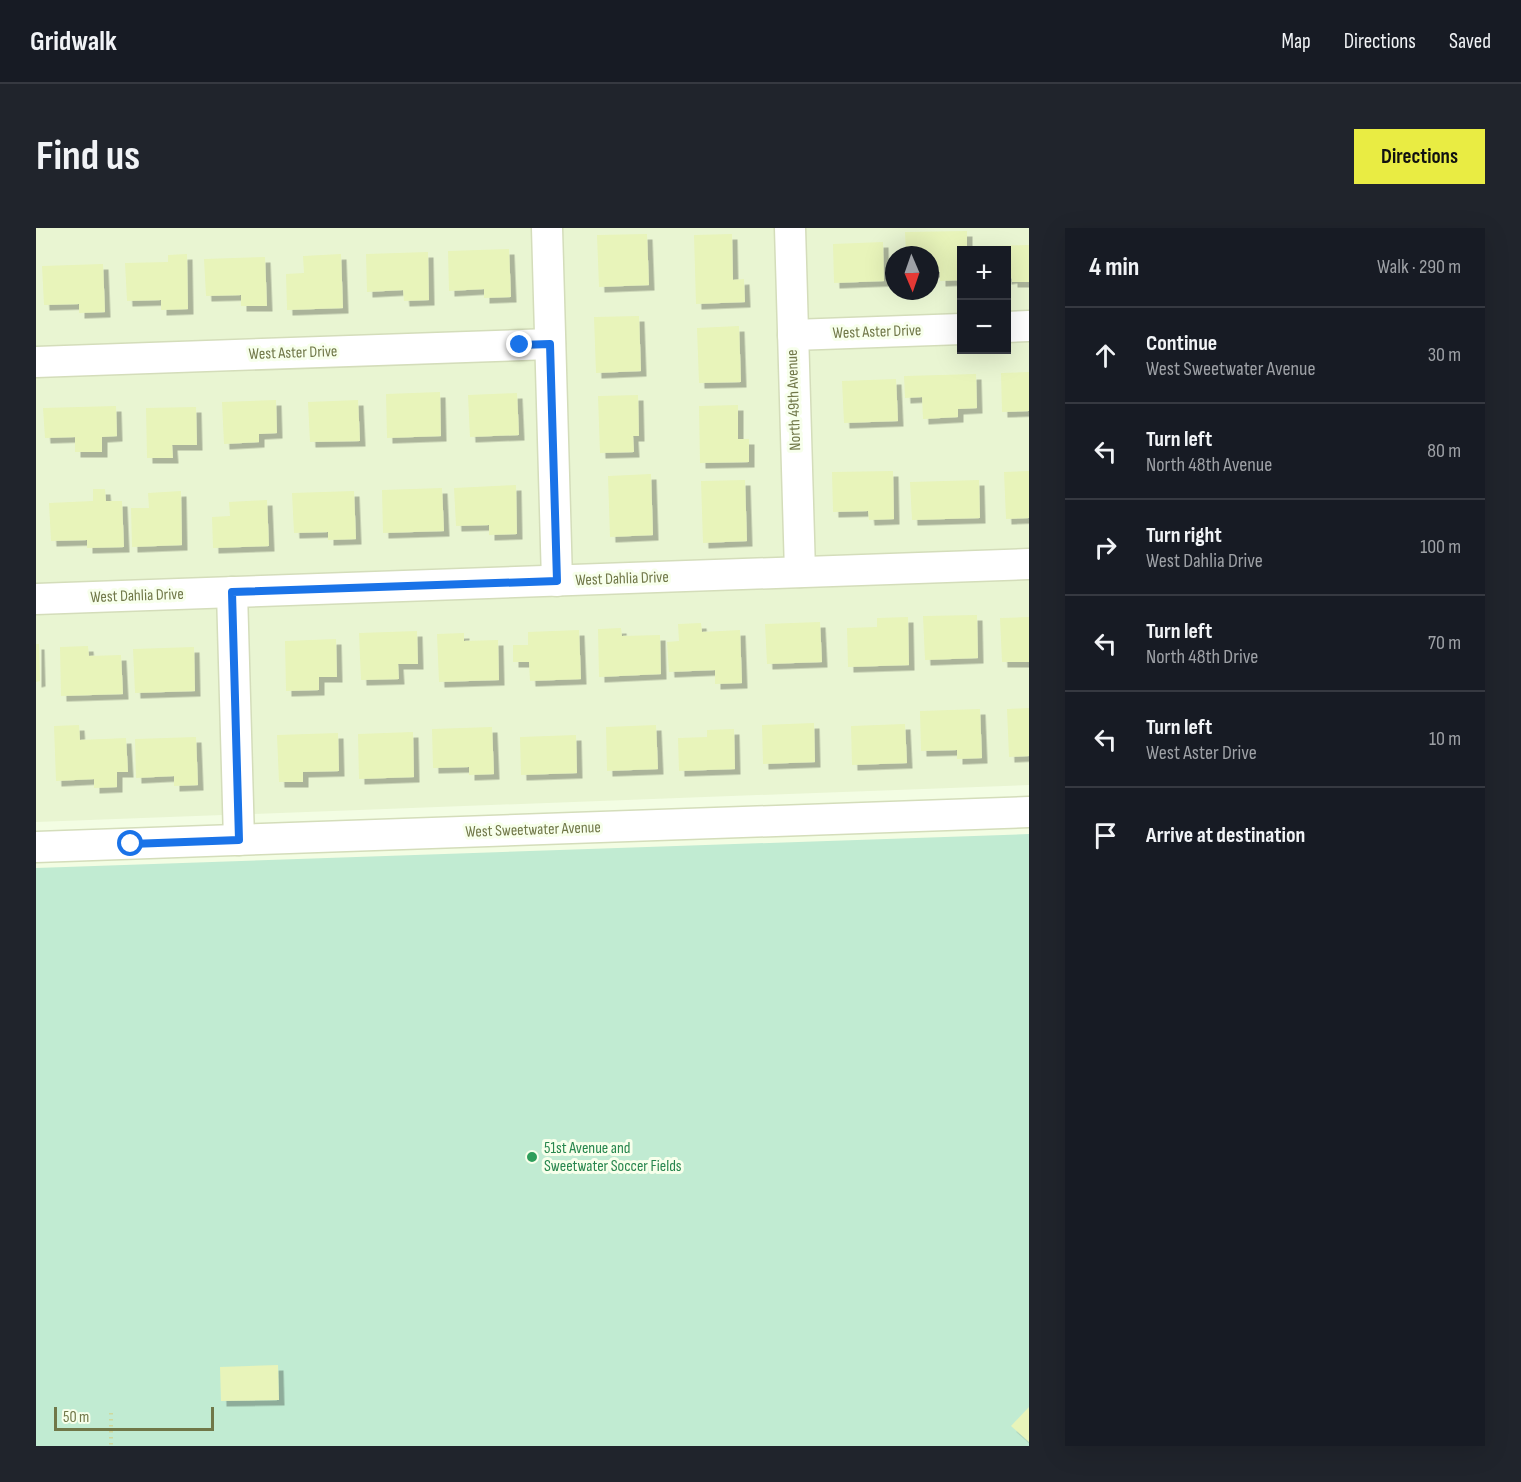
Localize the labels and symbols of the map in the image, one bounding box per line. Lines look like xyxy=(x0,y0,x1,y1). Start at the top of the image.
north arrow xyxy=(885,246,939,300)
street label: West Aster Drive xyxy=(832,321,922,343)
route end xyxy=(506,331,532,357)
street label: West Aster Drive xyxy=(248,342,338,364)
street label: North 49th Avenue xyxy=(783,349,805,451)
street label: West Dahlia Drive xyxy=(575,568,669,590)
street label: West Dahlia Drive xyxy=(90,585,184,607)
street label: West Sweetwater Avenue xyxy=(465,818,601,842)
route start xyxy=(117,830,143,856)
place label: 51st Avenue and Sweetwater Soccer Fields xyxy=(544,1139,682,1176)
marker: 51st Avenue and Sweetwater Soccer Fields xyxy=(525,1150,539,1164)
scale bar xyxy=(54,1404,214,1432)

